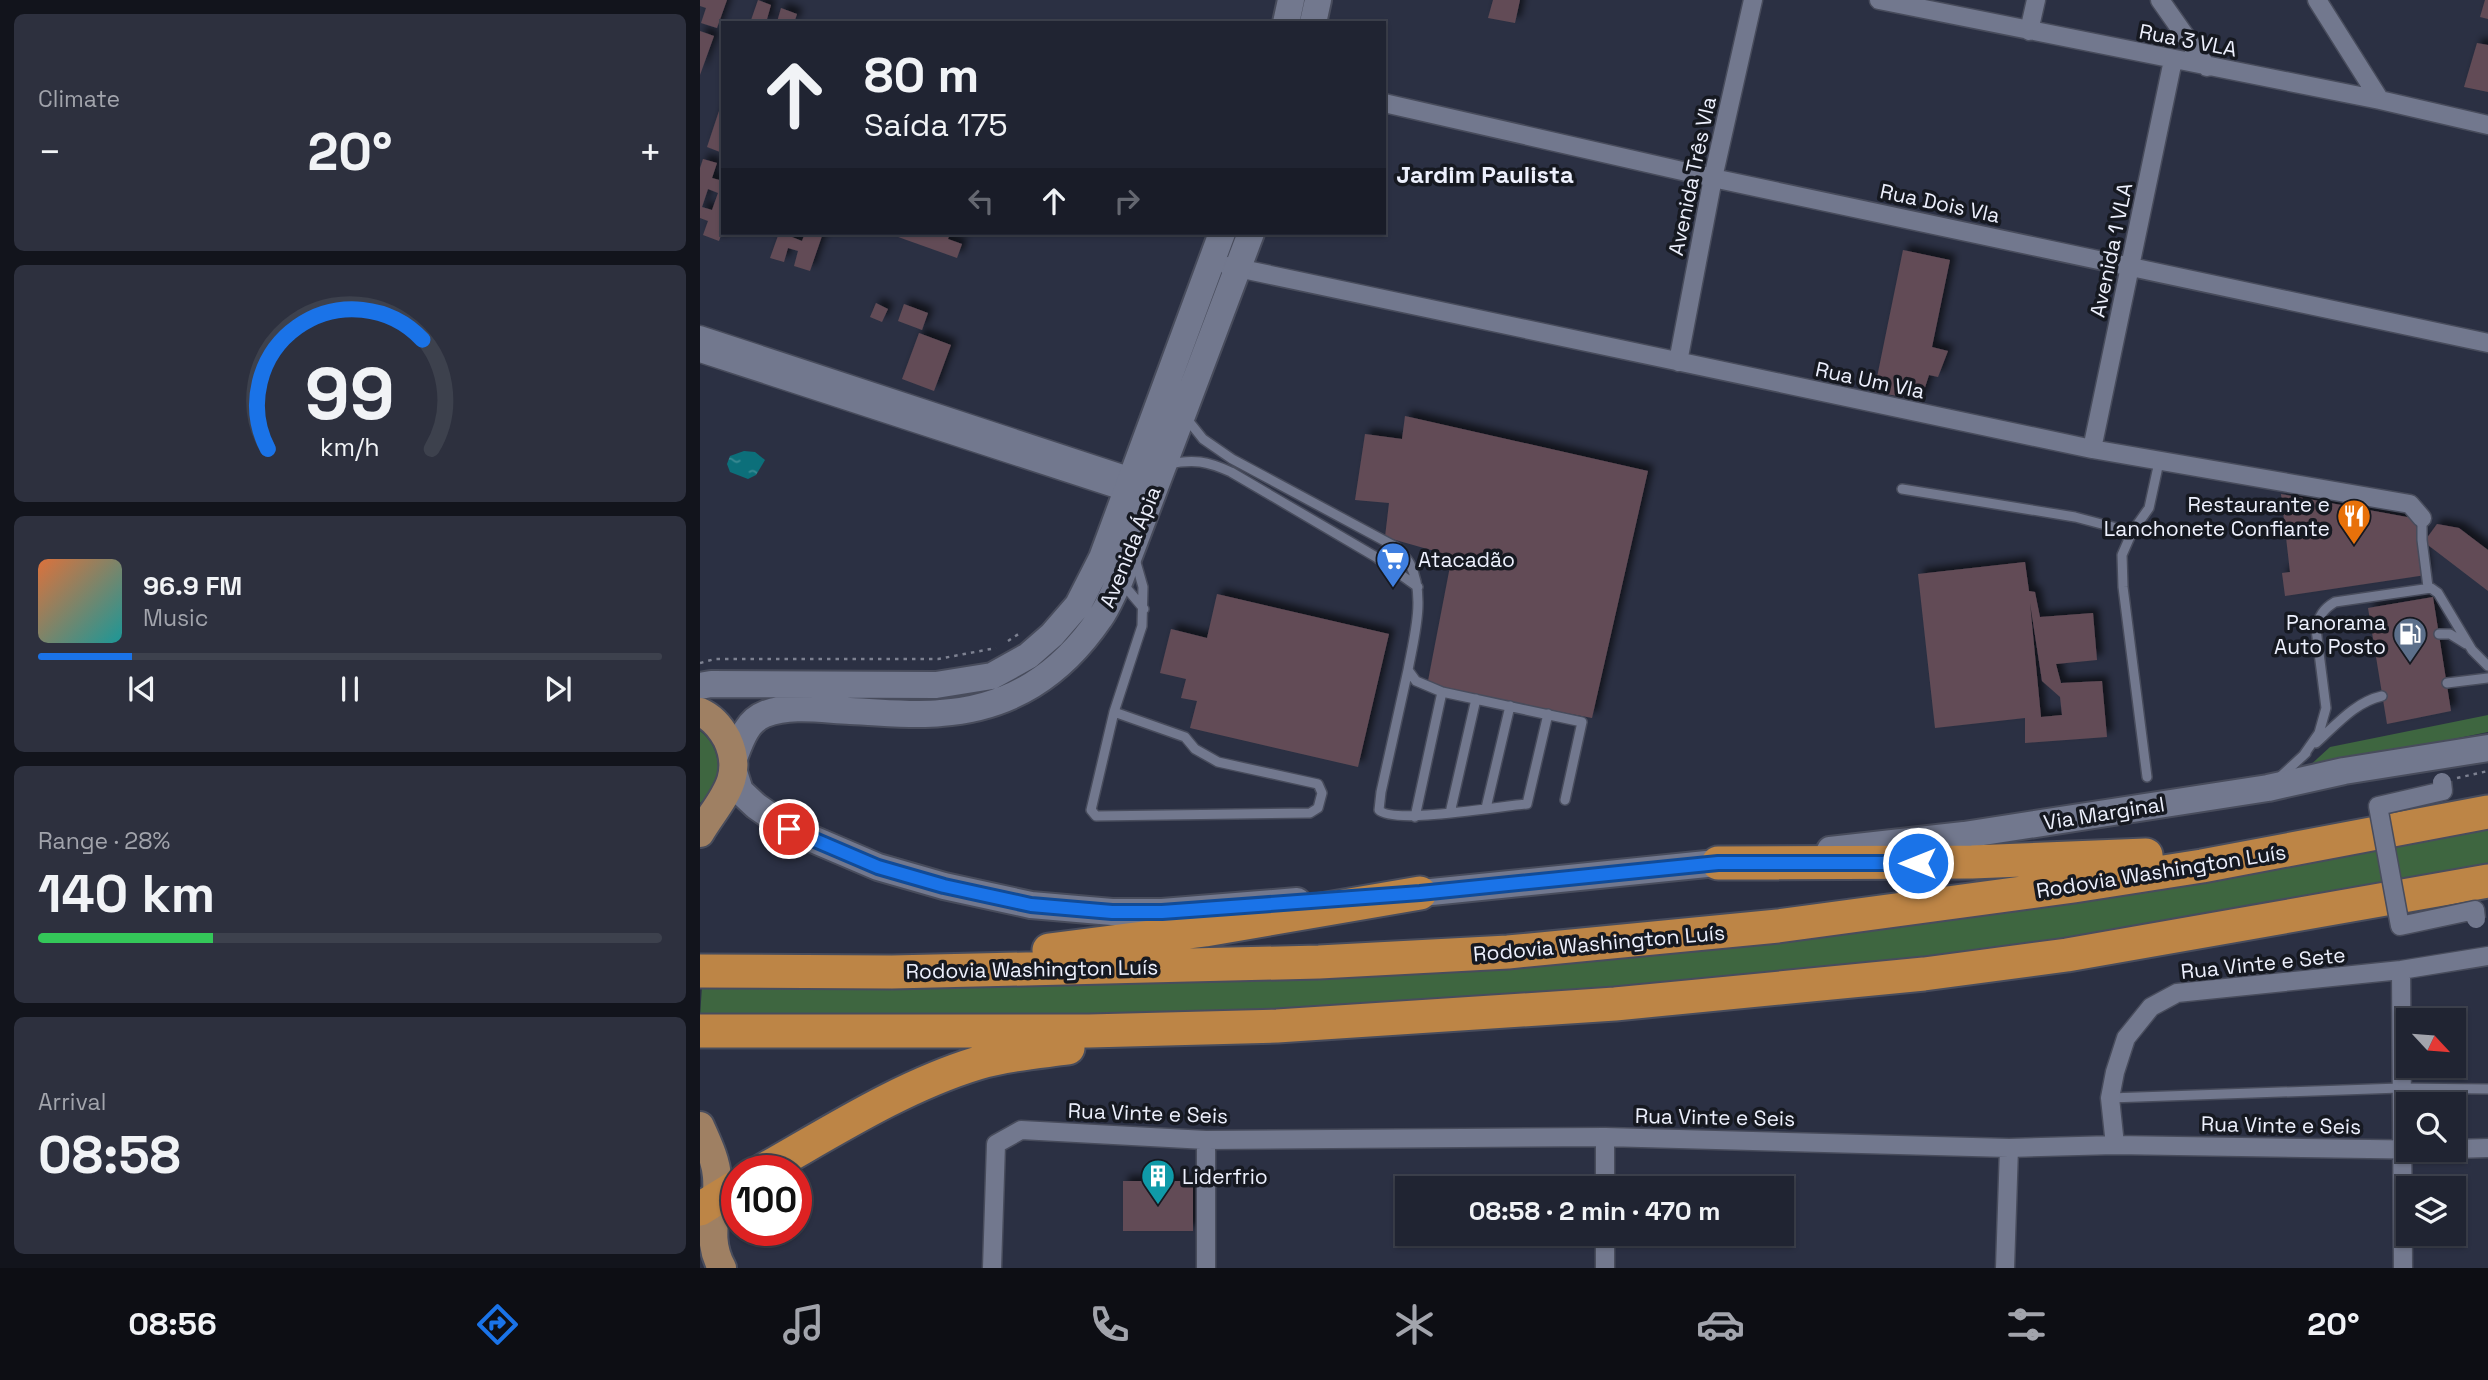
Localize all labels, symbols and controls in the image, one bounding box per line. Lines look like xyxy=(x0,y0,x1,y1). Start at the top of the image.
street label: Rua 3 VLA xyxy=(2137,17,2239,63)
text: 80 m xyxy=(864,44,979,106)
icon: ahead xyxy=(749,49,840,140)
text: Climate xyxy=(38,84,120,114)
street label: Avenida Três Vla xyxy=(1662,94,1722,258)
text: Saída 175 xyxy=(864,105,1008,145)
text: 20° xyxy=(307,119,393,185)
text: − xyxy=(38,128,62,176)
text: + xyxy=(638,128,662,176)
district label: Jardim Paulista xyxy=(1396,159,1574,190)
street label: Rua Dois Vla xyxy=(1878,177,2002,229)
street label: Avenida 1 VLA xyxy=(2084,180,2138,320)
icon: left xyxy=(962,182,1000,220)
icon: ahead xyxy=(1035,182,1073,220)
icon: right xyxy=(1108,182,1146,220)
text: 99 xyxy=(305,348,395,441)
street label: Rua Um Vla xyxy=(1813,355,1927,405)
text: km/h xyxy=(320,431,380,463)
street label: Avenida Ápia xyxy=(1093,482,1167,612)
place label: Restaurante e Lanchonete Confiante xyxy=(2104,491,2330,542)
restaurant icon: Restaurante e Lanchonete Confiante xyxy=(2335,497,2373,546)
supermarket icon: Atacadão xyxy=(1374,540,1412,589)
place label: Atacadão xyxy=(1418,546,1515,573)
text: 96.9 FM xyxy=(143,569,242,603)
text: Music xyxy=(143,603,208,633)
place label: Panorama Auto Posto xyxy=(2274,609,2386,660)
fuel station icon: Panorama Auto Posto xyxy=(2391,615,2429,664)
icon: previous xyxy=(123,670,161,708)
icon: pause xyxy=(331,670,369,708)
icon: next xyxy=(539,670,577,708)
street label: Via Marginal xyxy=(2042,790,2166,836)
pin xyxy=(759,799,819,859)
icon: arrive xyxy=(770,810,808,848)
text: Range · 28% xyxy=(38,826,170,856)
position arrow xyxy=(1881,826,1955,900)
street label: Rodovia Washington Luís xyxy=(2034,838,2288,904)
text: 140 km xyxy=(38,861,215,927)
street label: Rodovia Washington Luís xyxy=(1472,919,1726,967)
street label: Rua Vinte e Sete xyxy=(2179,941,2347,985)
street label: Rodovia Washington Luís xyxy=(905,953,1159,985)
north arrow xyxy=(2396,1008,2466,1078)
map controls xyxy=(2396,1008,2466,1246)
text: Arrival xyxy=(38,1087,106,1117)
button: search xyxy=(2396,1092,2466,1162)
street label: Rua Vinte e Seis xyxy=(1067,1097,1229,1129)
street label: Rua Vinte e Seis xyxy=(1635,1102,1795,1132)
street label: Rua Vinte e Seis xyxy=(2201,1110,2361,1140)
text: 08:58 xyxy=(38,1122,181,1188)
speed limit sign: 100 xyxy=(721,1155,812,1246)
building icon: Liderfrio xyxy=(1139,1157,1177,1206)
place label: Liderfrio xyxy=(1182,1163,1268,1190)
button: layers xyxy=(2396,1176,2466,1246)
text: 08:58 · 2 min · 470 m xyxy=(1469,1194,1720,1228)
icon: directions xyxy=(473,1300,522,1349)
icon: music xyxy=(779,1300,828,1349)
icon: phone xyxy=(1085,1300,1134,1349)
icon: climate xyxy=(1390,1300,1439,1349)
icon: car xyxy=(1696,1300,1745,1349)
icon: filters xyxy=(2002,1300,2051,1349)
text: 08:56 xyxy=(128,1304,217,1344)
text: 20° xyxy=(2307,1304,2360,1344)

